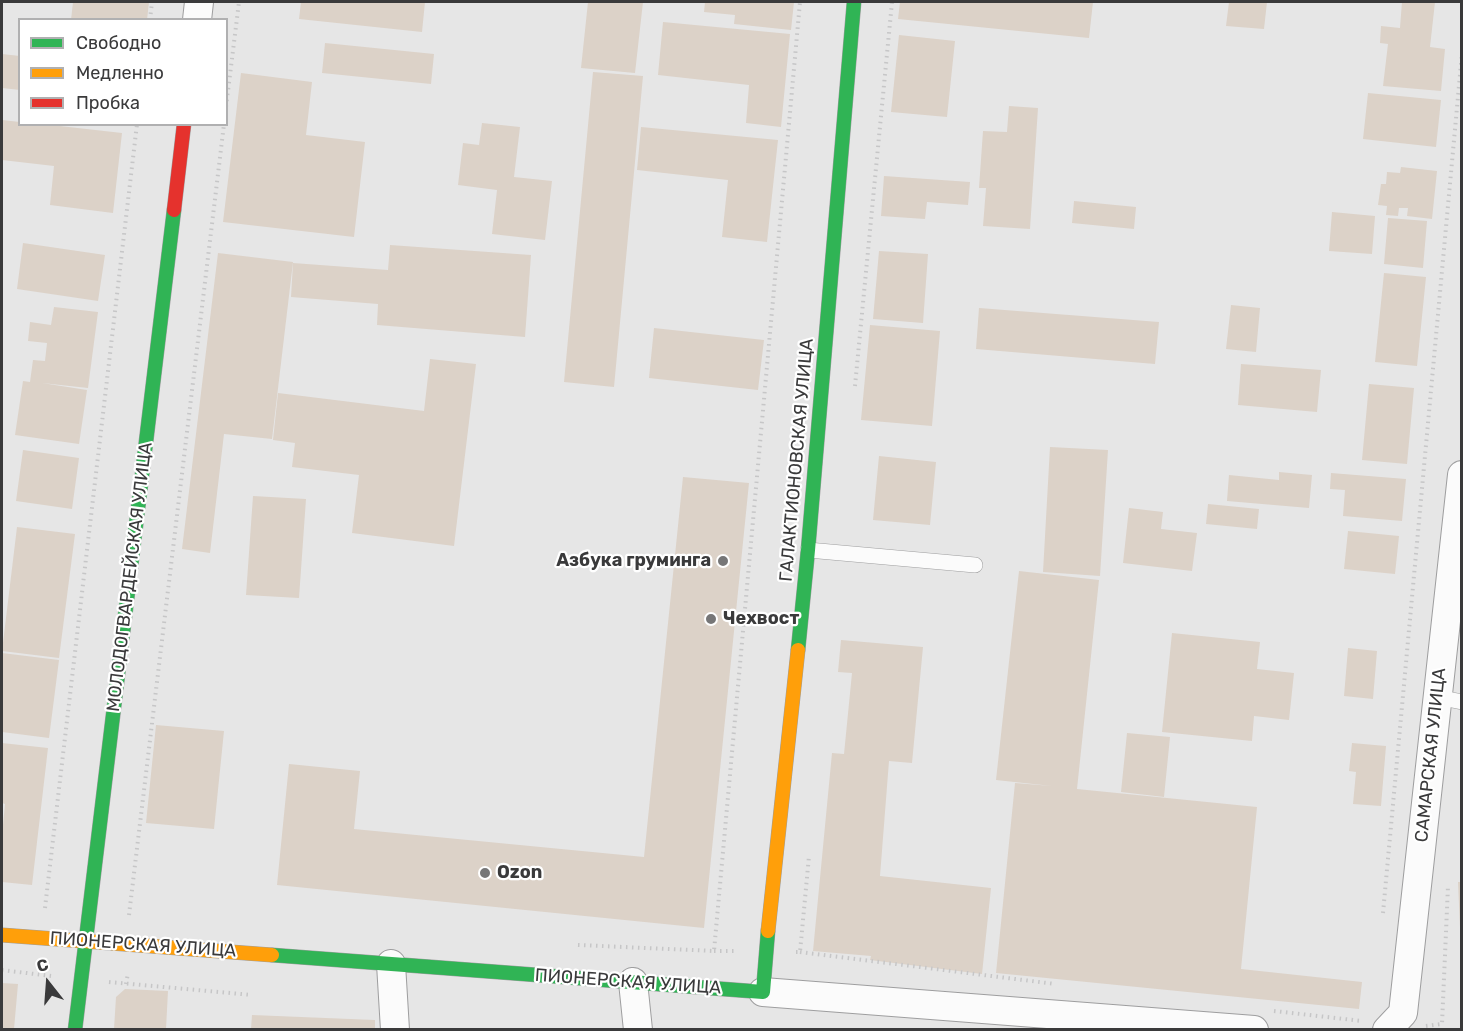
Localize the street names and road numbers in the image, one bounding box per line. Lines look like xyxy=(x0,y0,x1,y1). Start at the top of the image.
street label: ГАЛАКТИОНОВСКАЯ УЛИЦА xyxy=(776,338,818,582)
street label: МОЛОДОГВАРДЕЙСКАЯ УЛИЦА xyxy=(103,441,157,713)
street label: САМАРСКАЯ УЛИЦА xyxy=(1411,667,1451,843)
street label: ПИОНЕРСКАЯ УЛИЦА xyxy=(49,928,237,962)
street label: ПИОНЕРСКАЯ УЛИЦА xyxy=(534,965,722,999)

